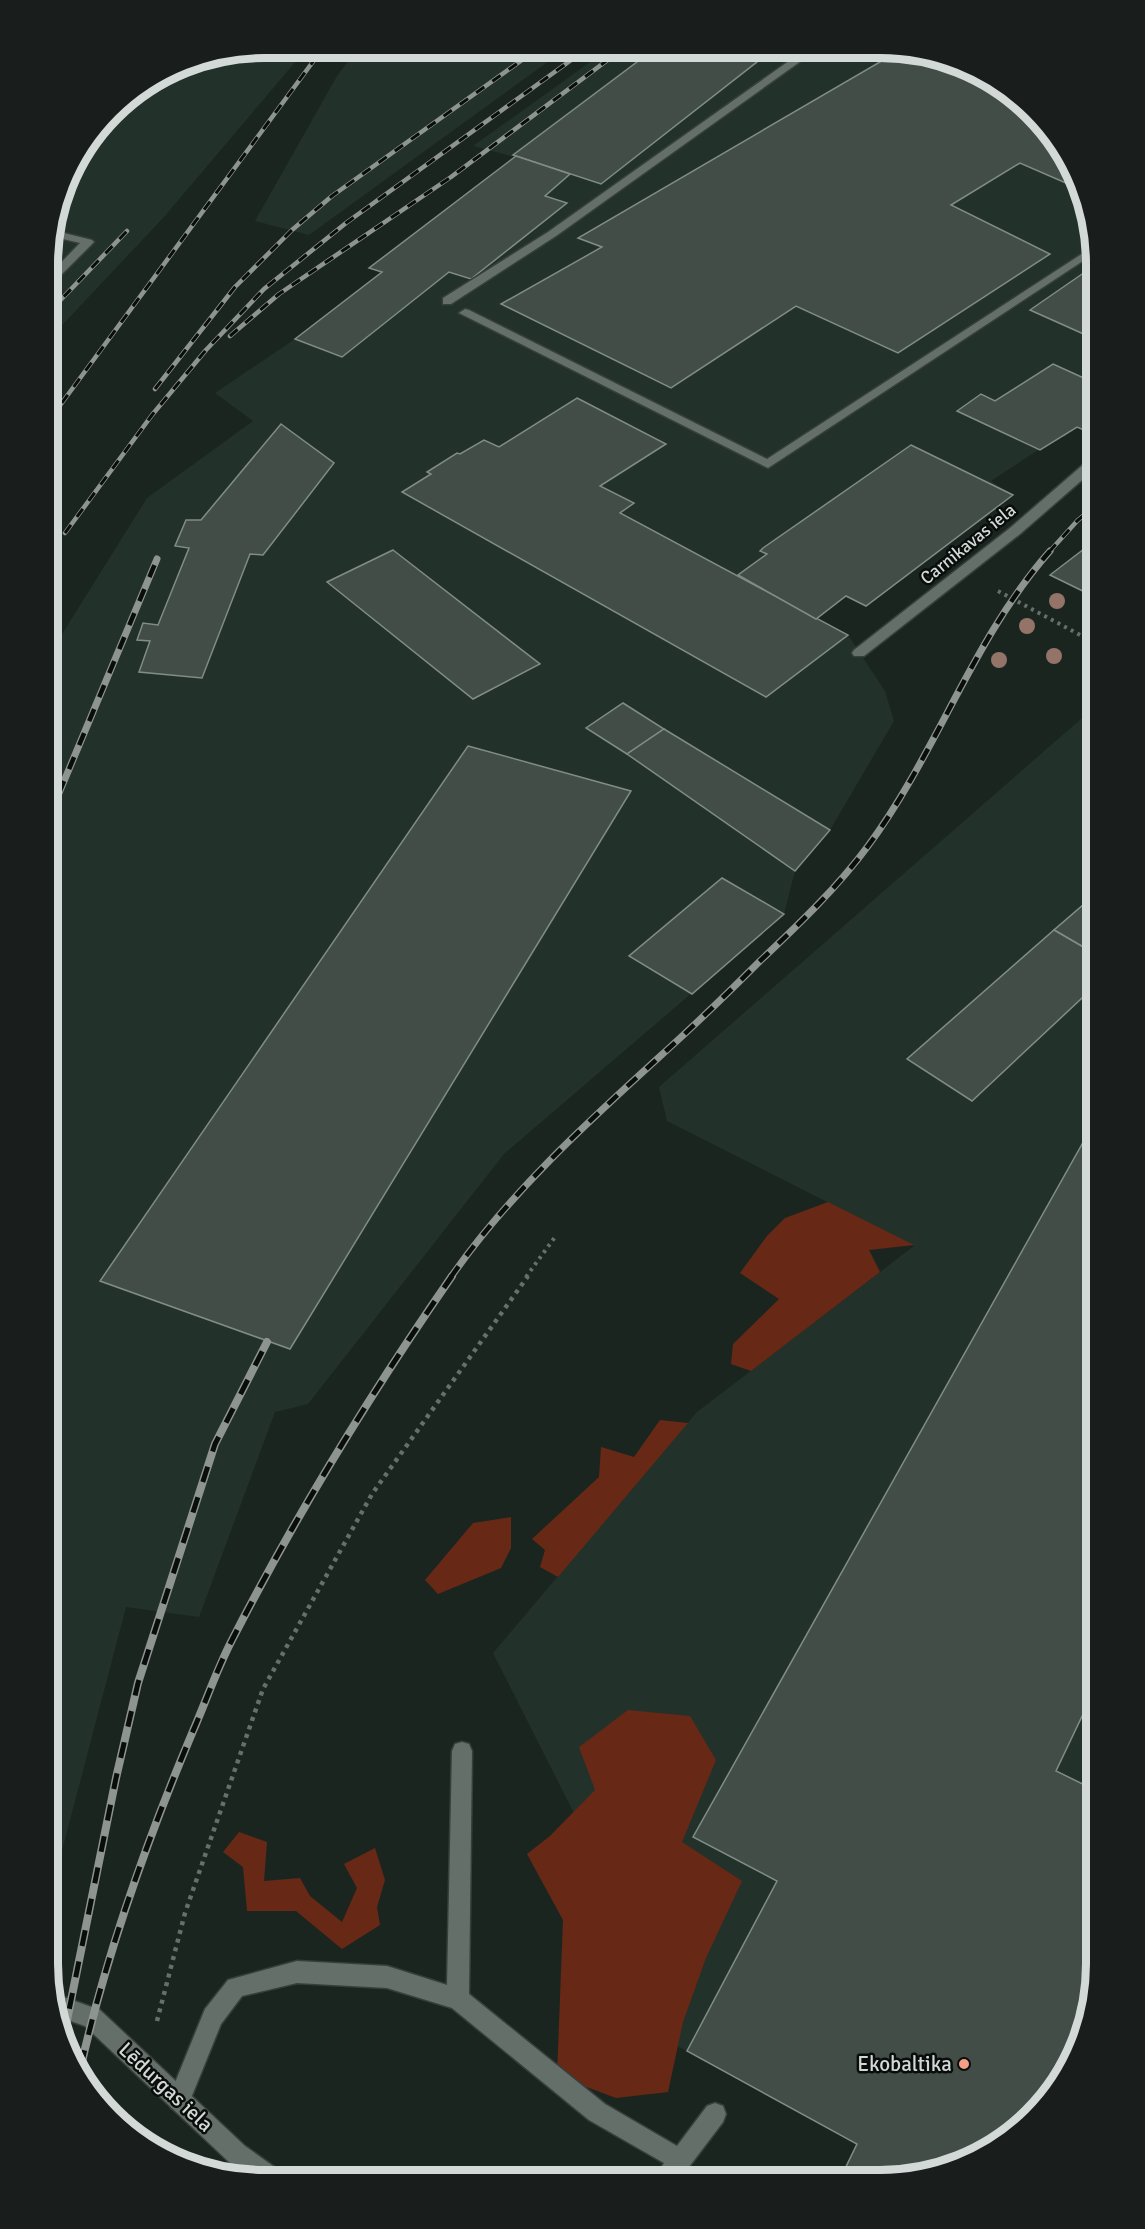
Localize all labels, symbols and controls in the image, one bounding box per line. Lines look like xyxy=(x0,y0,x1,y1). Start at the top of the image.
street label: Carnikavas iela xyxy=(916,499,1020,589)
street label: Lēdurgas iela xyxy=(113,2037,219,2137)
place label: Ekobaltika xyxy=(857,2051,952,2077)
marker: Ekobaltika xyxy=(957,2057,971,2071)

